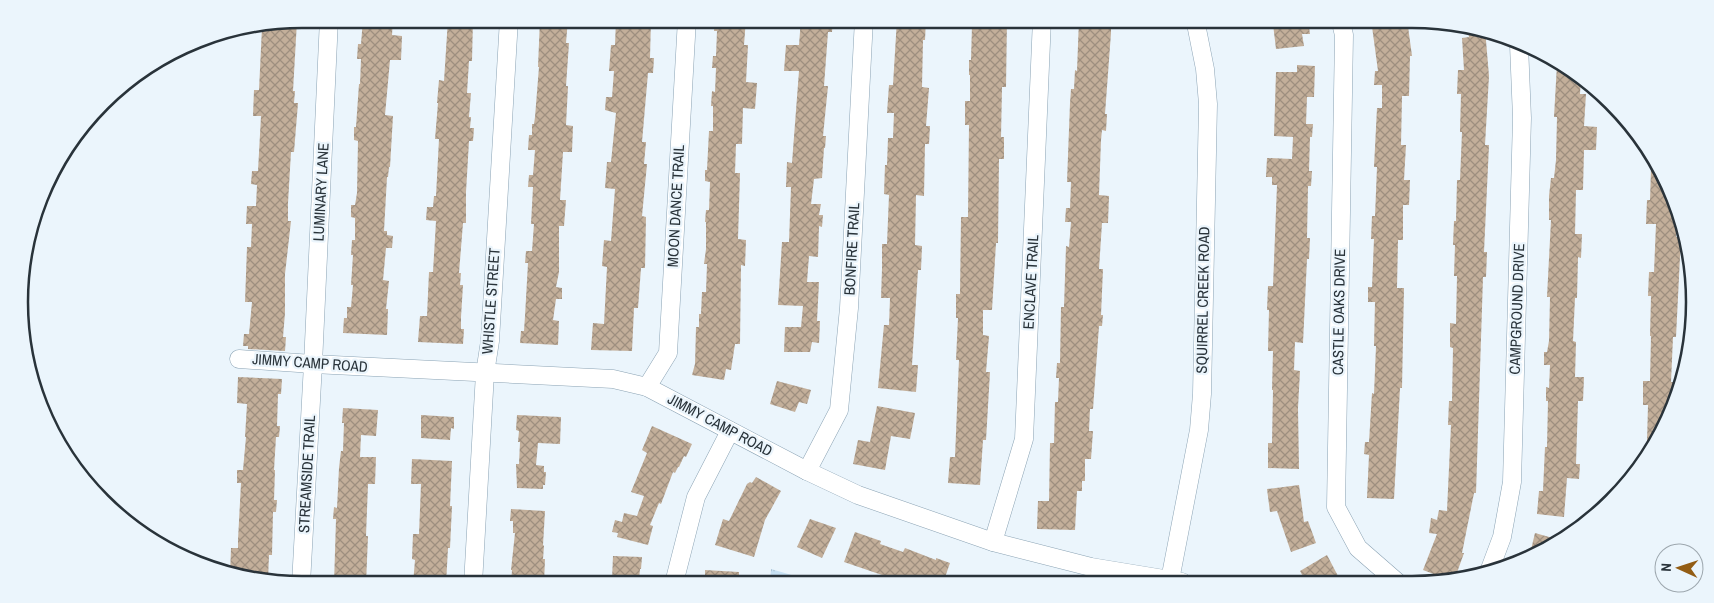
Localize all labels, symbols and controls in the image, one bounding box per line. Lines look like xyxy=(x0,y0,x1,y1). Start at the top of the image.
street label: LUMINARY LANE xyxy=(307,142,334,242)
street label: MOON DANCE TRAIL xyxy=(662,144,689,268)
street label: BONFIRE TRAIL xyxy=(839,202,864,296)
street label: SQUIRREL CREEK ROAD xyxy=(1191,226,1214,374)
street label: ENCLAVE TRAIL xyxy=(1018,234,1043,330)
street label: CAMPGROUND DRIVE xyxy=(1504,243,1529,375)
street label: WHISTLE STREET xyxy=(476,247,505,355)
street label: CASTLE OAKS DRIVE xyxy=(1327,249,1350,375)
street label: JIMMY CAMP ROAD xyxy=(252,348,369,377)
street label: JIMMY CAMP ROAD xyxy=(664,388,776,461)
street label: STREAMSIDE TRAIL xyxy=(293,414,320,533)
north arrow xyxy=(1654,543,1704,593)
text: N xyxy=(1657,563,1675,572)

